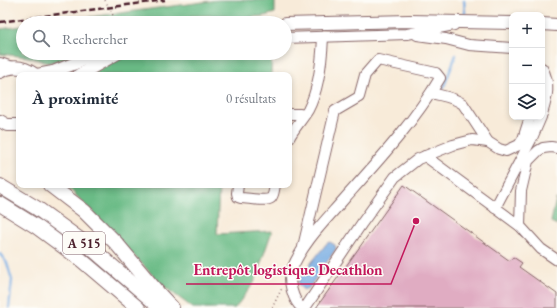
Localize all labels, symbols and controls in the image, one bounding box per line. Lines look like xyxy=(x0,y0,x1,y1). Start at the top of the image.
map controls xyxy=(509,12,545,120)
button: + xyxy=(509,12,545,48)
search box xyxy=(16,16,292,60)
icon: search xyxy=(30,27,52,49)
text: Rechercher xyxy=(62,29,128,48)
button: − xyxy=(509,48,545,84)
button: layers xyxy=(509,84,545,120)
text: À proximité xyxy=(32,87,118,109)
text: 0 résultats xyxy=(226,90,276,107)
road number: A 515 xyxy=(63,232,105,254)
callout: Entrepôt logistique Decathlon xyxy=(186,257,391,284)
text: Entrepôt logistique Decathlon xyxy=(193,260,383,279)

